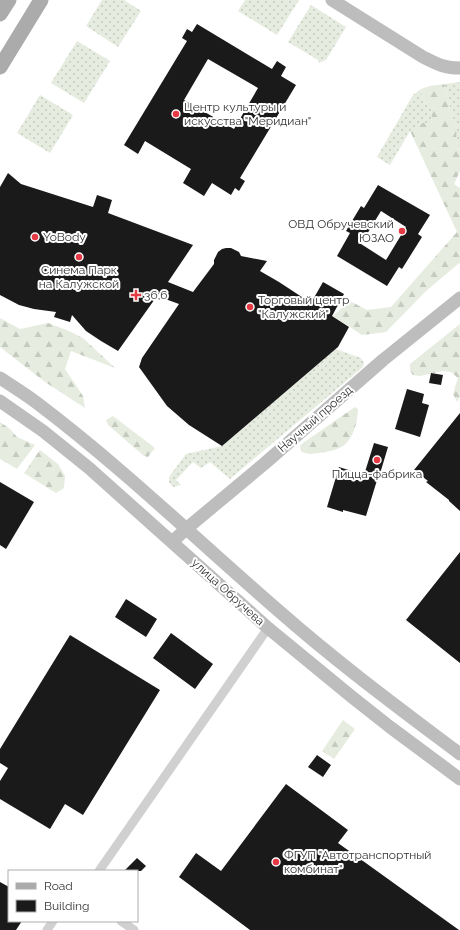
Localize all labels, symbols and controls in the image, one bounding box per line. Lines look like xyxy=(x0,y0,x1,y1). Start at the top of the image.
place label: Центр культуры и искусства "Меридиан" xyxy=(184,100,311,128)
marker: Центр культуры и искусства "Меридиан" xyxy=(171,109,181,119)
place label: ОВД Обручевский ЮЗАО xyxy=(288,217,394,245)
marker: ОВД Обручевский ЮЗАО xyxy=(397,226,407,236)
place label: YoBody xyxy=(43,230,86,244)
marker: YoBody xyxy=(30,232,40,242)
marker: Синема Парк на Калужской xyxy=(74,252,84,262)
place label: Синема Парк на Калужской xyxy=(39,263,119,291)
place label: 36,6 xyxy=(144,288,168,302)
marker: 36,6 xyxy=(131,290,141,300)
place label: Торговый центр "Калужский" xyxy=(258,293,349,321)
marker: Торговый центр "Калужский" xyxy=(245,302,255,312)
street label: Научный проезд xyxy=(275,383,355,455)
marker: Пицца-фабрика xyxy=(372,455,382,465)
place label: Пицца-фабрика xyxy=(332,467,422,481)
street label: улица Обручева xyxy=(189,556,267,628)
place label: ФГУП "Автотранспортный комбинат" xyxy=(284,848,431,876)
marker: ФГУП "Автотранспортный комбинат" xyxy=(271,857,281,867)
legend xyxy=(8,870,138,922)
text: Road xyxy=(44,879,73,893)
text: Building xyxy=(44,899,90,913)

